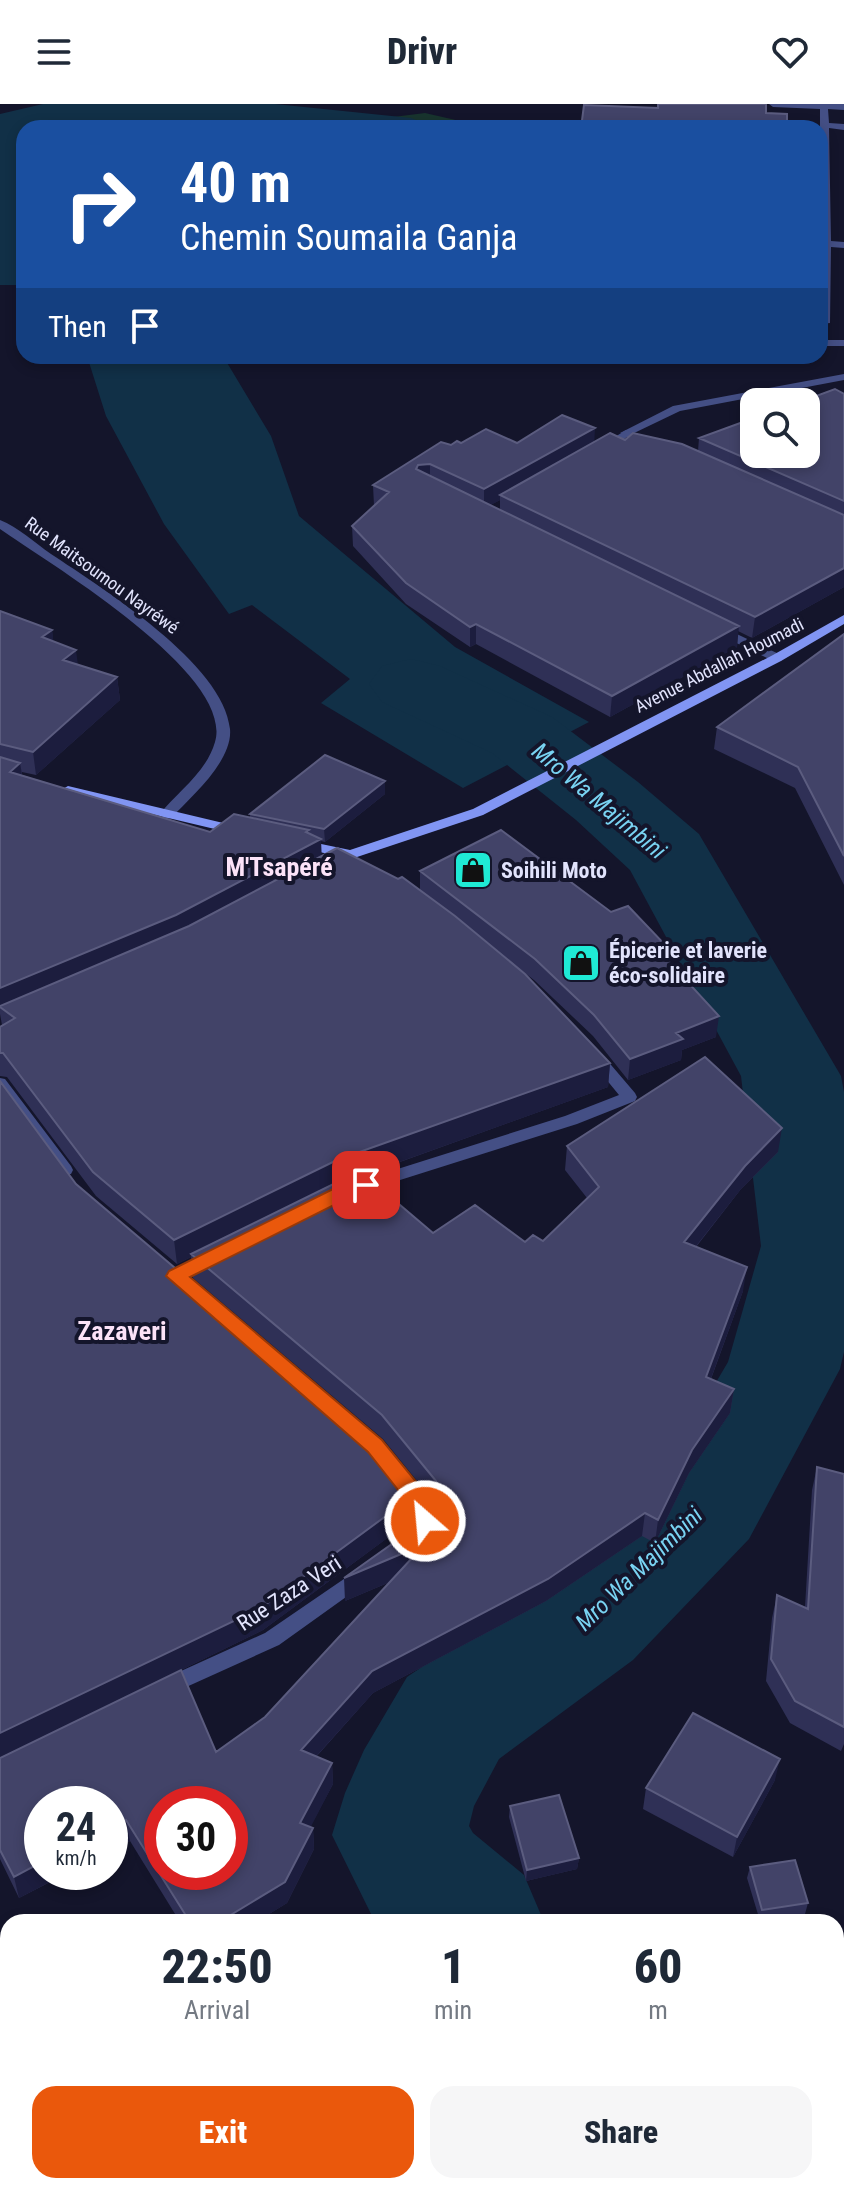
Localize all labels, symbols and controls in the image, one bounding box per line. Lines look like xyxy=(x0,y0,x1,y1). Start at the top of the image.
icon: menu xyxy=(32,30,76,74)
icon: heart xyxy=(768,30,812,74)
text: Drivr xyxy=(387,31,457,73)
text: 40 m xyxy=(180,150,291,216)
icon: right xyxy=(48,152,152,256)
text: Chemin Soumaila Ganja xyxy=(180,217,518,259)
icon: arrive xyxy=(123,304,167,348)
text: Then xyxy=(48,309,107,344)
map controls xyxy=(740,388,820,468)
button: search xyxy=(740,388,820,468)
street label: Rue Maitsoumou Nayréwé xyxy=(21,512,183,638)
street label: Avenue Abdallah Houmadi xyxy=(631,613,807,717)
water label: Mro Wa Majimbini xyxy=(526,737,672,865)
shop icon: Soihili Moto xyxy=(452,849,494,891)
district label: M'Tsapéré xyxy=(225,852,333,882)
place label: Soihili Moto xyxy=(501,858,607,883)
place label: Épicerie et laverie éco-solidaire xyxy=(609,938,767,988)
shop icon: Épicerie et laverie éco-solidaire xyxy=(560,942,602,984)
pin xyxy=(332,1151,400,1219)
icon: arrive xyxy=(344,1163,388,1207)
district label: Zazaveri xyxy=(78,1316,166,1346)
position arrow xyxy=(383,1479,467,1563)
water label: Mro Wa Majimbini xyxy=(570,1501,709,1637)
street label: Rue Zaza Veri xyxy=(232,1550,346,1636)
speed limit sign: 30 xyxy=(144,1786,248,1890)
text: 24 xyxy=(56,1804,96,1851)
text: km/h xyxy=(55,1846,97,1870)
text: 22:50 xyxy=(161,1938,273,1995)
text: 1 xyxy=(441,1938,465,1995)
text: 60 xyxy=(634,1938,682,1995)
text: Arrival xyxy=(184,1995,250,2025)
text: min xyxy=(434,1995,472,2025)
text: m xyxy=(648,1995,668,2025)
button: Exit xyxy=(32,2086,414,2178)
button: Share xyxy=(430,2086,812,2178)

